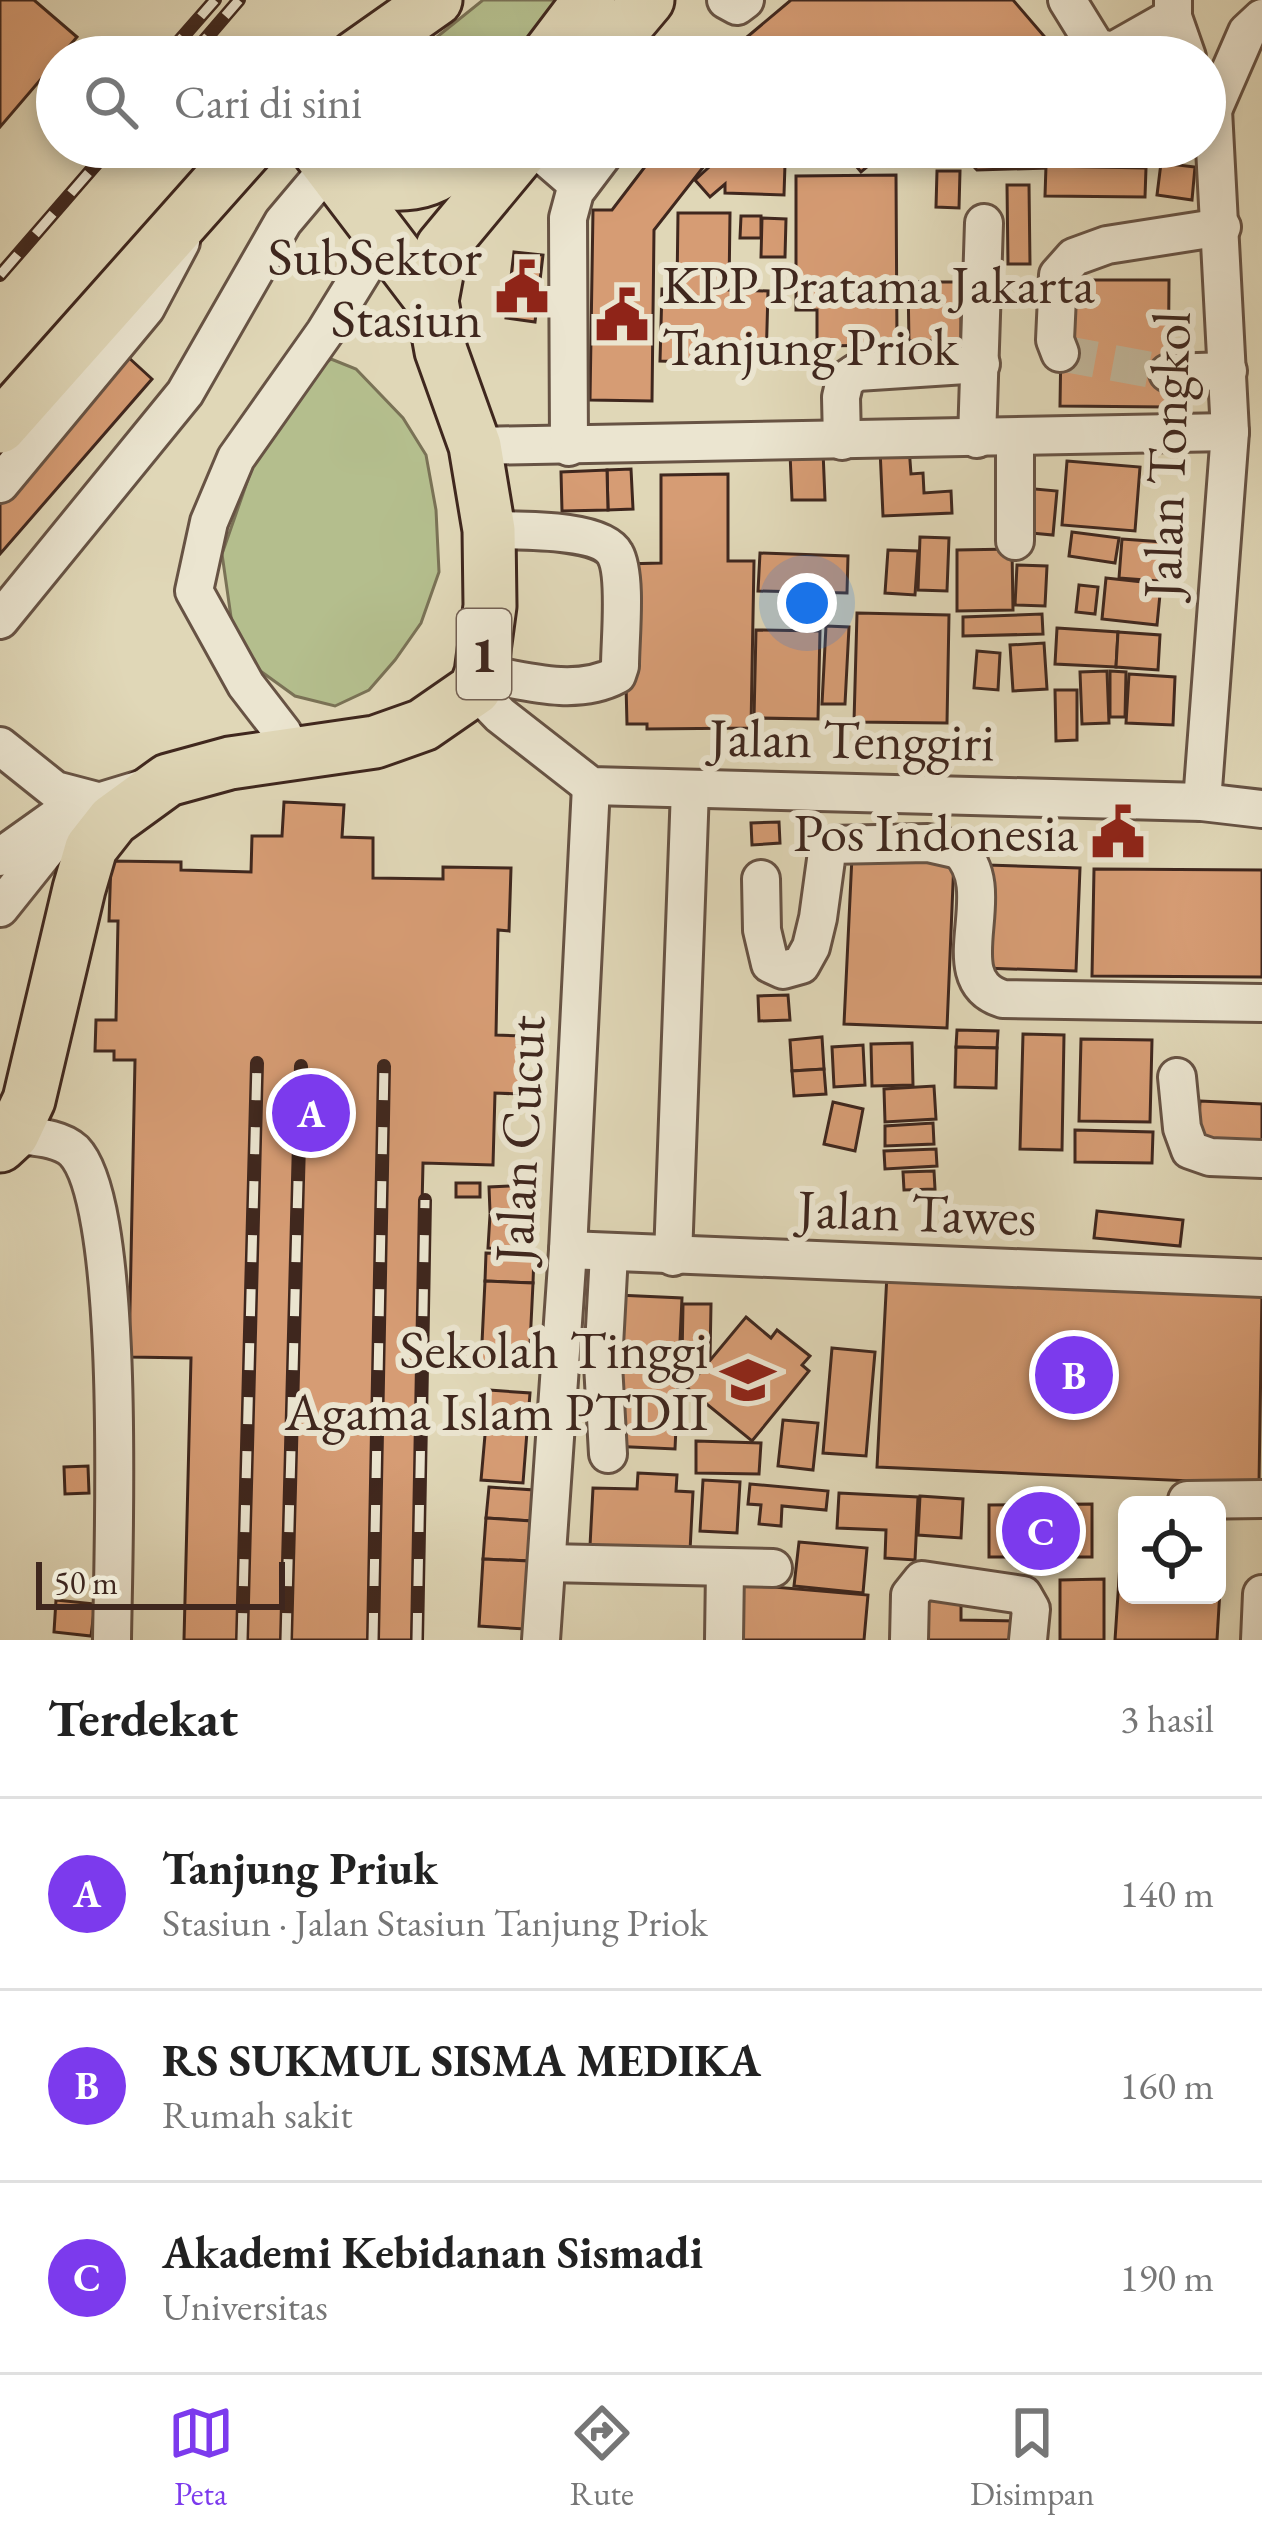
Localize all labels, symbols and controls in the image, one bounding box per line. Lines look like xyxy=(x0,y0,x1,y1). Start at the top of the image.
search box xyxy=(36,36,1226,168)
icon: search xyxy=(78,69,144,135)
text: Cari di sini xyxy=(174,73,362,131)
place label: SubSektor Stasiun xyxy=(267,221,482,353)
place label: KPP Pratama Jakarta Tanjung Priok xyxy=(662,249,1095,381)
public building icon: SubSektor Stasiun xyxy=(493,258,551,316)
public building icon: KPP Pratama Jakarta Tanjung Priok xyxy=(593,286,651,344)
street label: Jalan Tongkol xyxy=(1126,310,1206,604)
your location xyxy=(777,573,837,633)
road number: 1 xyxy=(457,609,511,699)
street label: Jalan Tenggiri xyxy=(705,701,995,776)
place label: Pos Indonesia xyxy=(793,797,1078,867)
public building icon: Pos Indonesia xyxy=(1089,803,1147,861)
street label: Jalan Cucut xyxy=(477,1013,560,1269)
pin: A xyxy=(272,1068,350,1158)
street label: Jalan Tawes xyxy=(792,1173,1038,1251)
place label: Sekolah Tinggi Agama Islam PTDII xyxy=(284,1314,708,1446)
pin: B xyxy=(1035,1330,1113,1420)
school or university icon: Sekolah Tinggi Agama Islam PTDII xyxy=(719,1351,777,1409)
pin: C xyxy=(1002,1486,1080,1576)
map controls xyxy=(1118,1496,1226,1604)
button: locate xyxy=(1118,1496,1226,1604)
scale bar xyxy=(36,1556,285,1609)
text: 50 m xyxy=(54,1561,118,1604)
text: Terdekat xyxy=(48,1685,238,1751)
text: 3 hasil xyxy=(1120,1693,1214,1744)
text: Tanjung Priuk xyxy=(162,1839,438,1897)
text: A xyxy=(73,1868,101,1919)
text: 140 m xyxy=(1120,1868,1214,1919)
text: Stasiun · Jalan Stasiun Tanjung Priok xyxy=(162,1897,708,1948)
text: RS SUKMUL SISMA MEDIKA xyxy=(162,2031,761,2089)
text: B xyxy=(75,2060,99,2111)
text: 160 m xyxy=(1120,2060,1214,2111)
text: Rumah sakit xyxy=(162,2089,352,2140)
text: Akademi Kebidanan Sismadi xyxy=(162,2223,703,2281)
text: C xyxy=(73,2252,101,2303)
text: 190 m xyxy=(1120,2252,1214,2303)
text: Universitas xyxy=(162,2281,328,2332)
tab: Peta xyxy=(168,2400,234,2515)
tab: Rute xyxy=(569,2400,635,2515)
tab: Disimpan xyxy=(970,2400,1094,2515)

